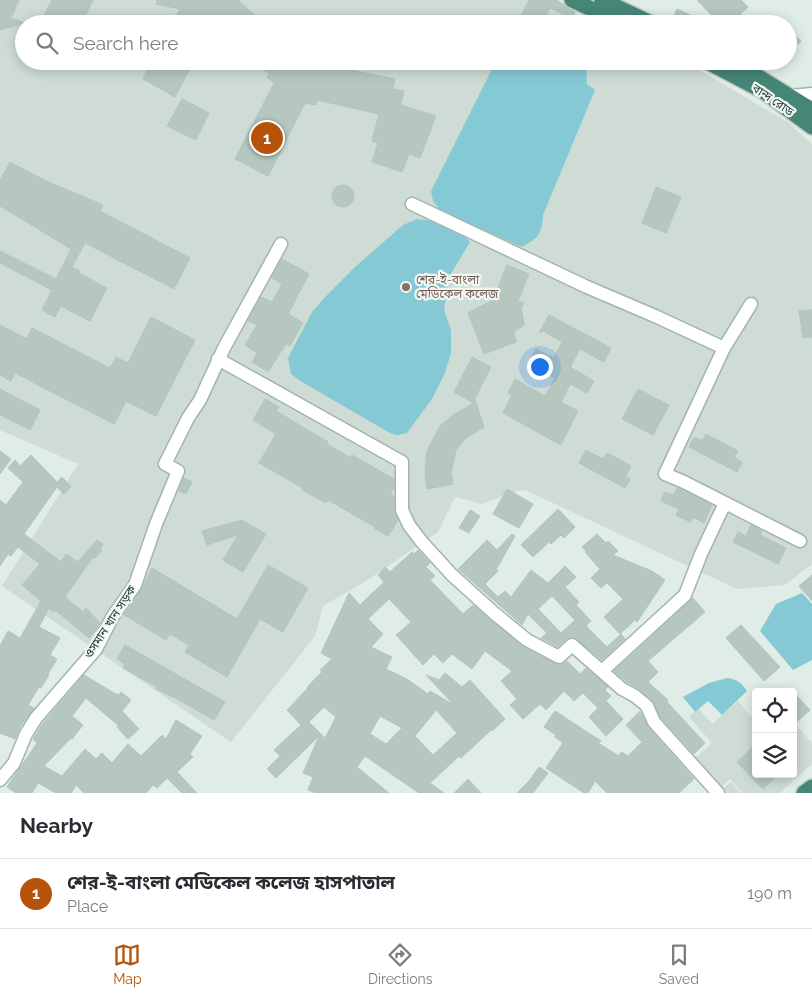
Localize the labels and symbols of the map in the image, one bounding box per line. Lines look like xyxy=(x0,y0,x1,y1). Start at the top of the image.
street label: বান্দ রোড xyxy=(749,81,797,119)
pin: 1 xyxy=(251,119,283,157)
place label: শের-ই-বাংলা মেডিকেল কলেজ xyxy=(416,272,499,301)
marker: শের-ই-বাংলা মেডিকেল কলেজ xyxy=(400,281,412,293)
your location xyxy=(527,354,553,380)
street label: ওসমান খান সড়ক xyxy=(81,583,139,661)

